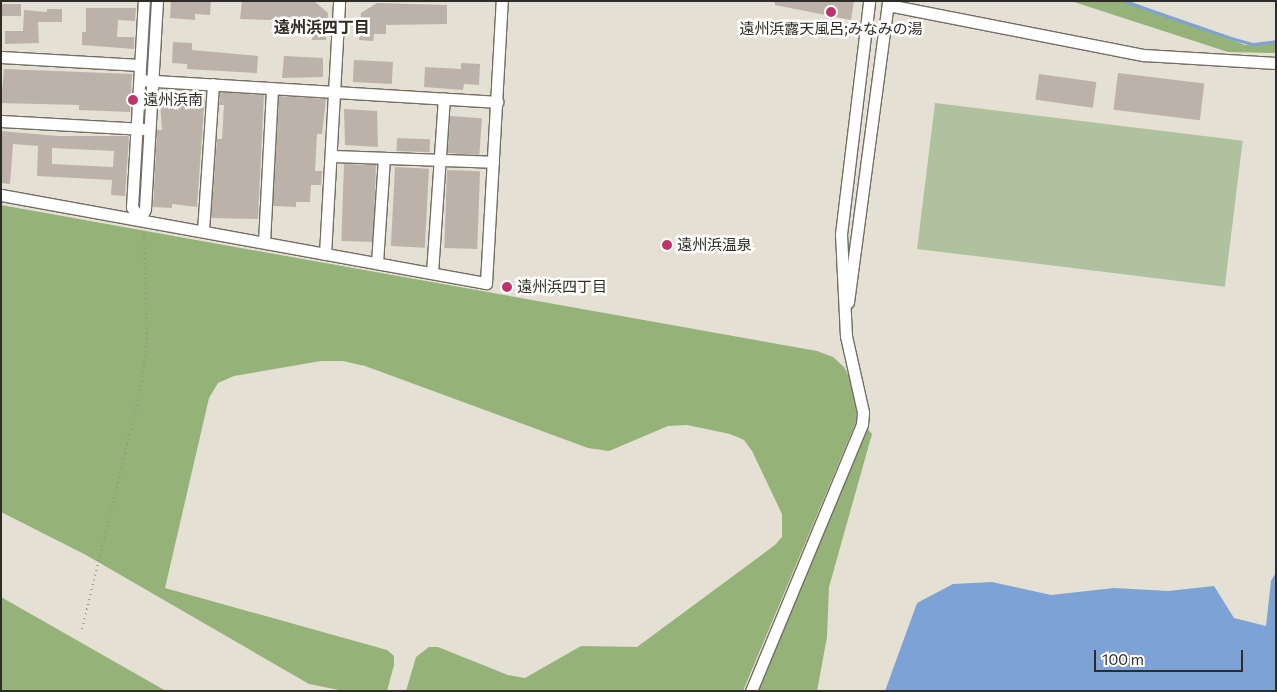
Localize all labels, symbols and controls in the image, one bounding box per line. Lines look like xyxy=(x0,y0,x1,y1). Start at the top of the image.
marker: 遠州浜露天風呂;みなみの湯 xyxy=(825,6,837,18)
district label: 遠州浜四丁目 xyxy=(274,17,370,37)
place label: 遠州浜露天風呂;みなみの湯 xyxy=(739,20,923,38)
place label: 遠州浜南 xyxy=(143,91,203,109)
marker: 遠州浜南 xyxy=(127,94,139,106)
place label: 遠州浜温泉 xyxy=(677,236,752,254)
marker: 遠州浜温泉 xyxy=(661,239,673,251)
place label: 遠州浜四丁目 xyxy=(517,278,607,296)
marker: 遠州浜四丁目 xyxy=(501,281,513,293)
scale bar xyxy=(1097,640,1246,672)
text: 100 m xyxy=(1102,650,1144,668)

